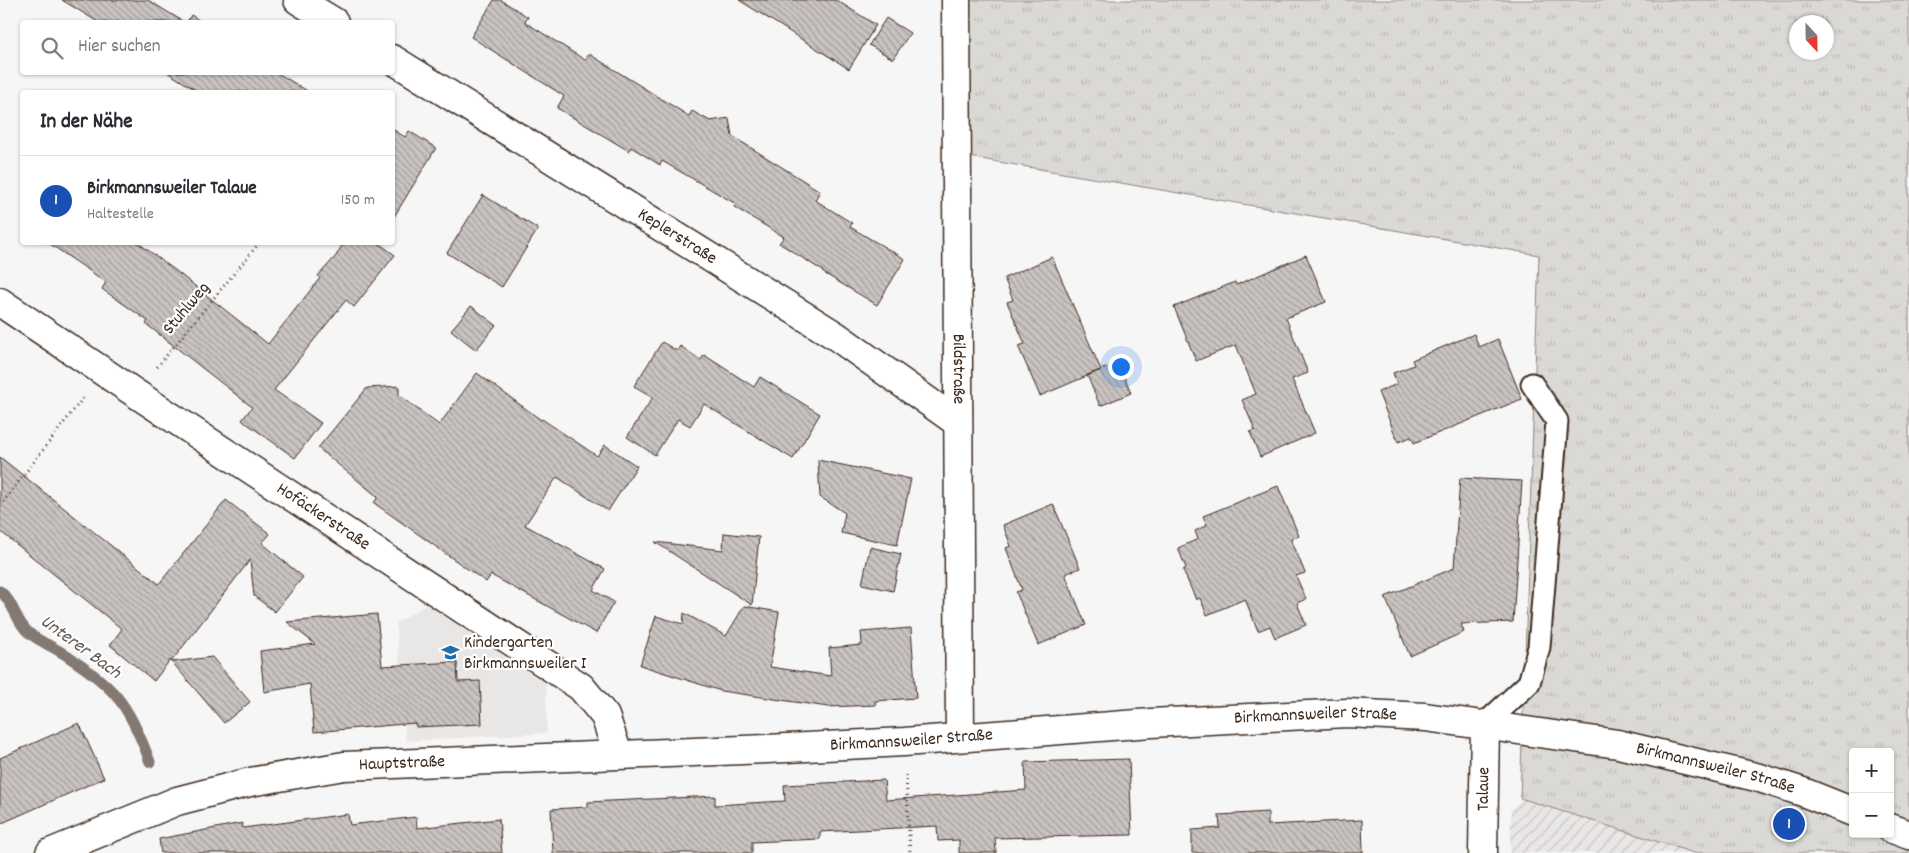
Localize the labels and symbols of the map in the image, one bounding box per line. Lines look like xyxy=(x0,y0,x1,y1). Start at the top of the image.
north arrow xyxy=(1789,15,1834,60)
street label: Keplerstraße xyxy=(633,203,722,271)
street label: Stuhlweg xyxy=(157,277,217,341)
street label: Bildstraße xyxy=(945,334,971,404)
your location xyxy=(1108,354,1134,380)
street label: Hofäckerstraße xyxy=(271,477,375,557)
water label: Unterer Bach xyxy=(34,609,127,687)
place label: Kindergarten Birkmannsweiler I xyxy=(464,631,587,677)
school or university icon: Kindergarten Birkmannsweiler I xyxy=(440,643,460,663)
street label: Birkmannsweiler Straße xyxy=(1233,700,1398,731)
street label: Birkmannsweiler Straße xyxy=(829,723,994,758)
street label: Birkmannsweiler Straße xyxy=(1634,736,1798,801)
street label: Hauptstraße xyxy=(358,749,446,778)
street label: Talaue xyxy=(1471,767,1497,811)
pin: 1 xyxy=(1773,805,1805,843)

